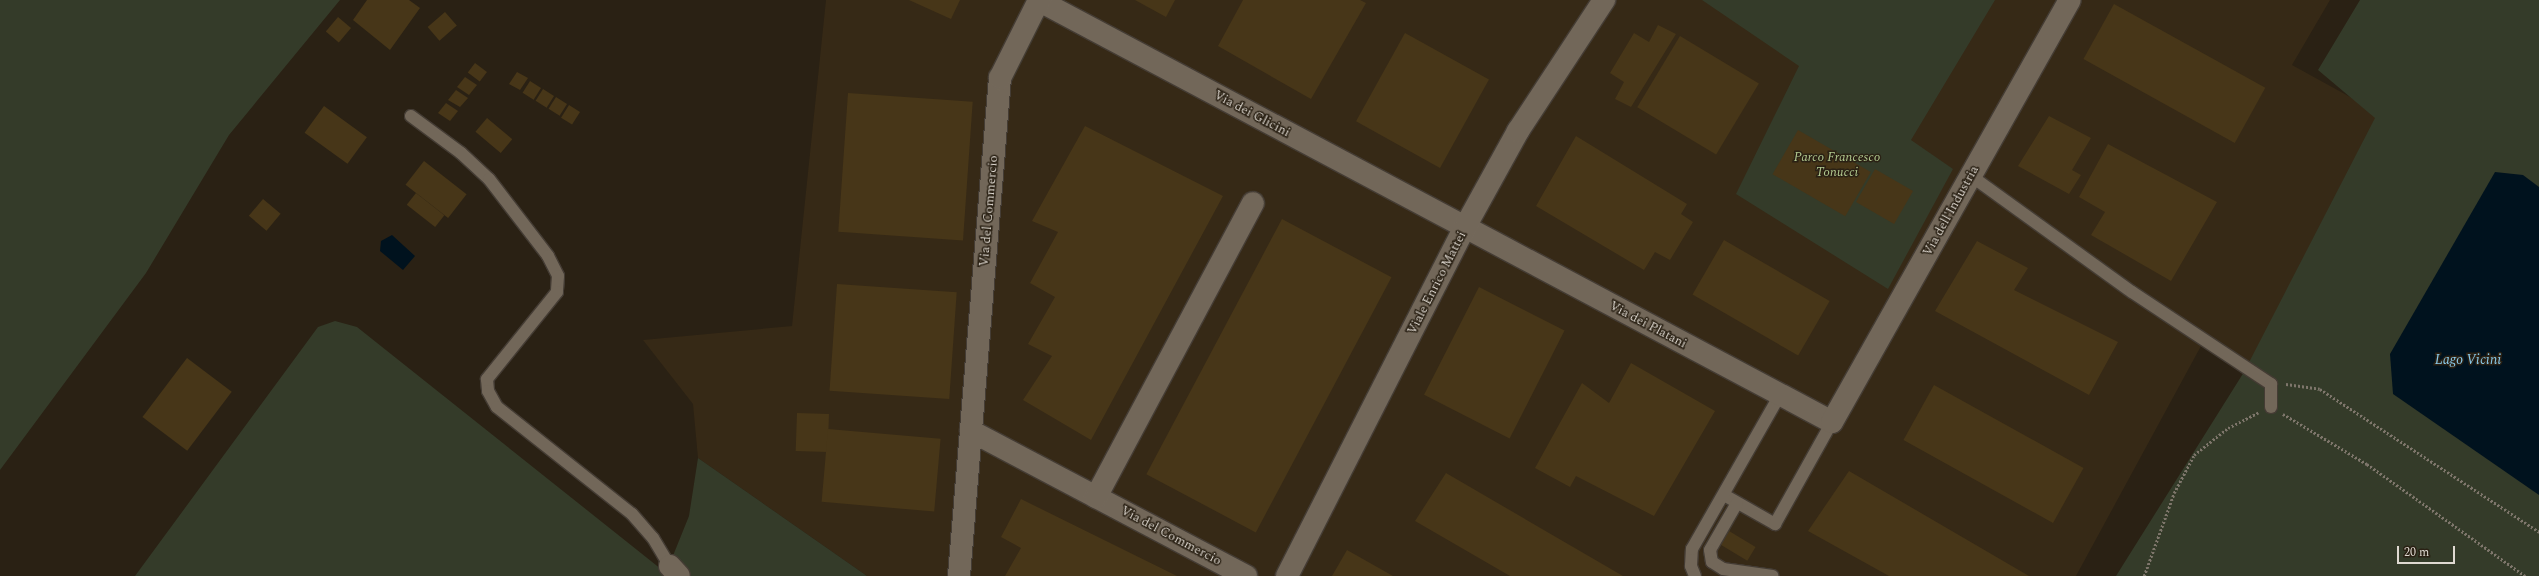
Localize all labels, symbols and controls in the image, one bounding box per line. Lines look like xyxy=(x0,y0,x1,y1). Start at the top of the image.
street label: Via dei Glicini xyxy=(1211,87,1293,141)
park label: Parco Francesco Tonucci xyxy=(1794,150,1880,181)
street label: Via del Commercio xyxy=(976,155,1002,267)
street label: Via dell'Industria xyxy=(1920,163,1982,259)
street label: Viale Enrico Mattei xyxy=(1404,229,1470,337)
street label: Via dei Platani xyxy=(1607,298,1689,352)
water label: Lago Vicini xyxy=(2435,352,2501,368)
street label: Via del Commercio xyxy=(1118,503,1224,569)
scale bar xyxy=(2399,538,2457,564)
text: 20 m xyxy=(2404,543,2429,562)

